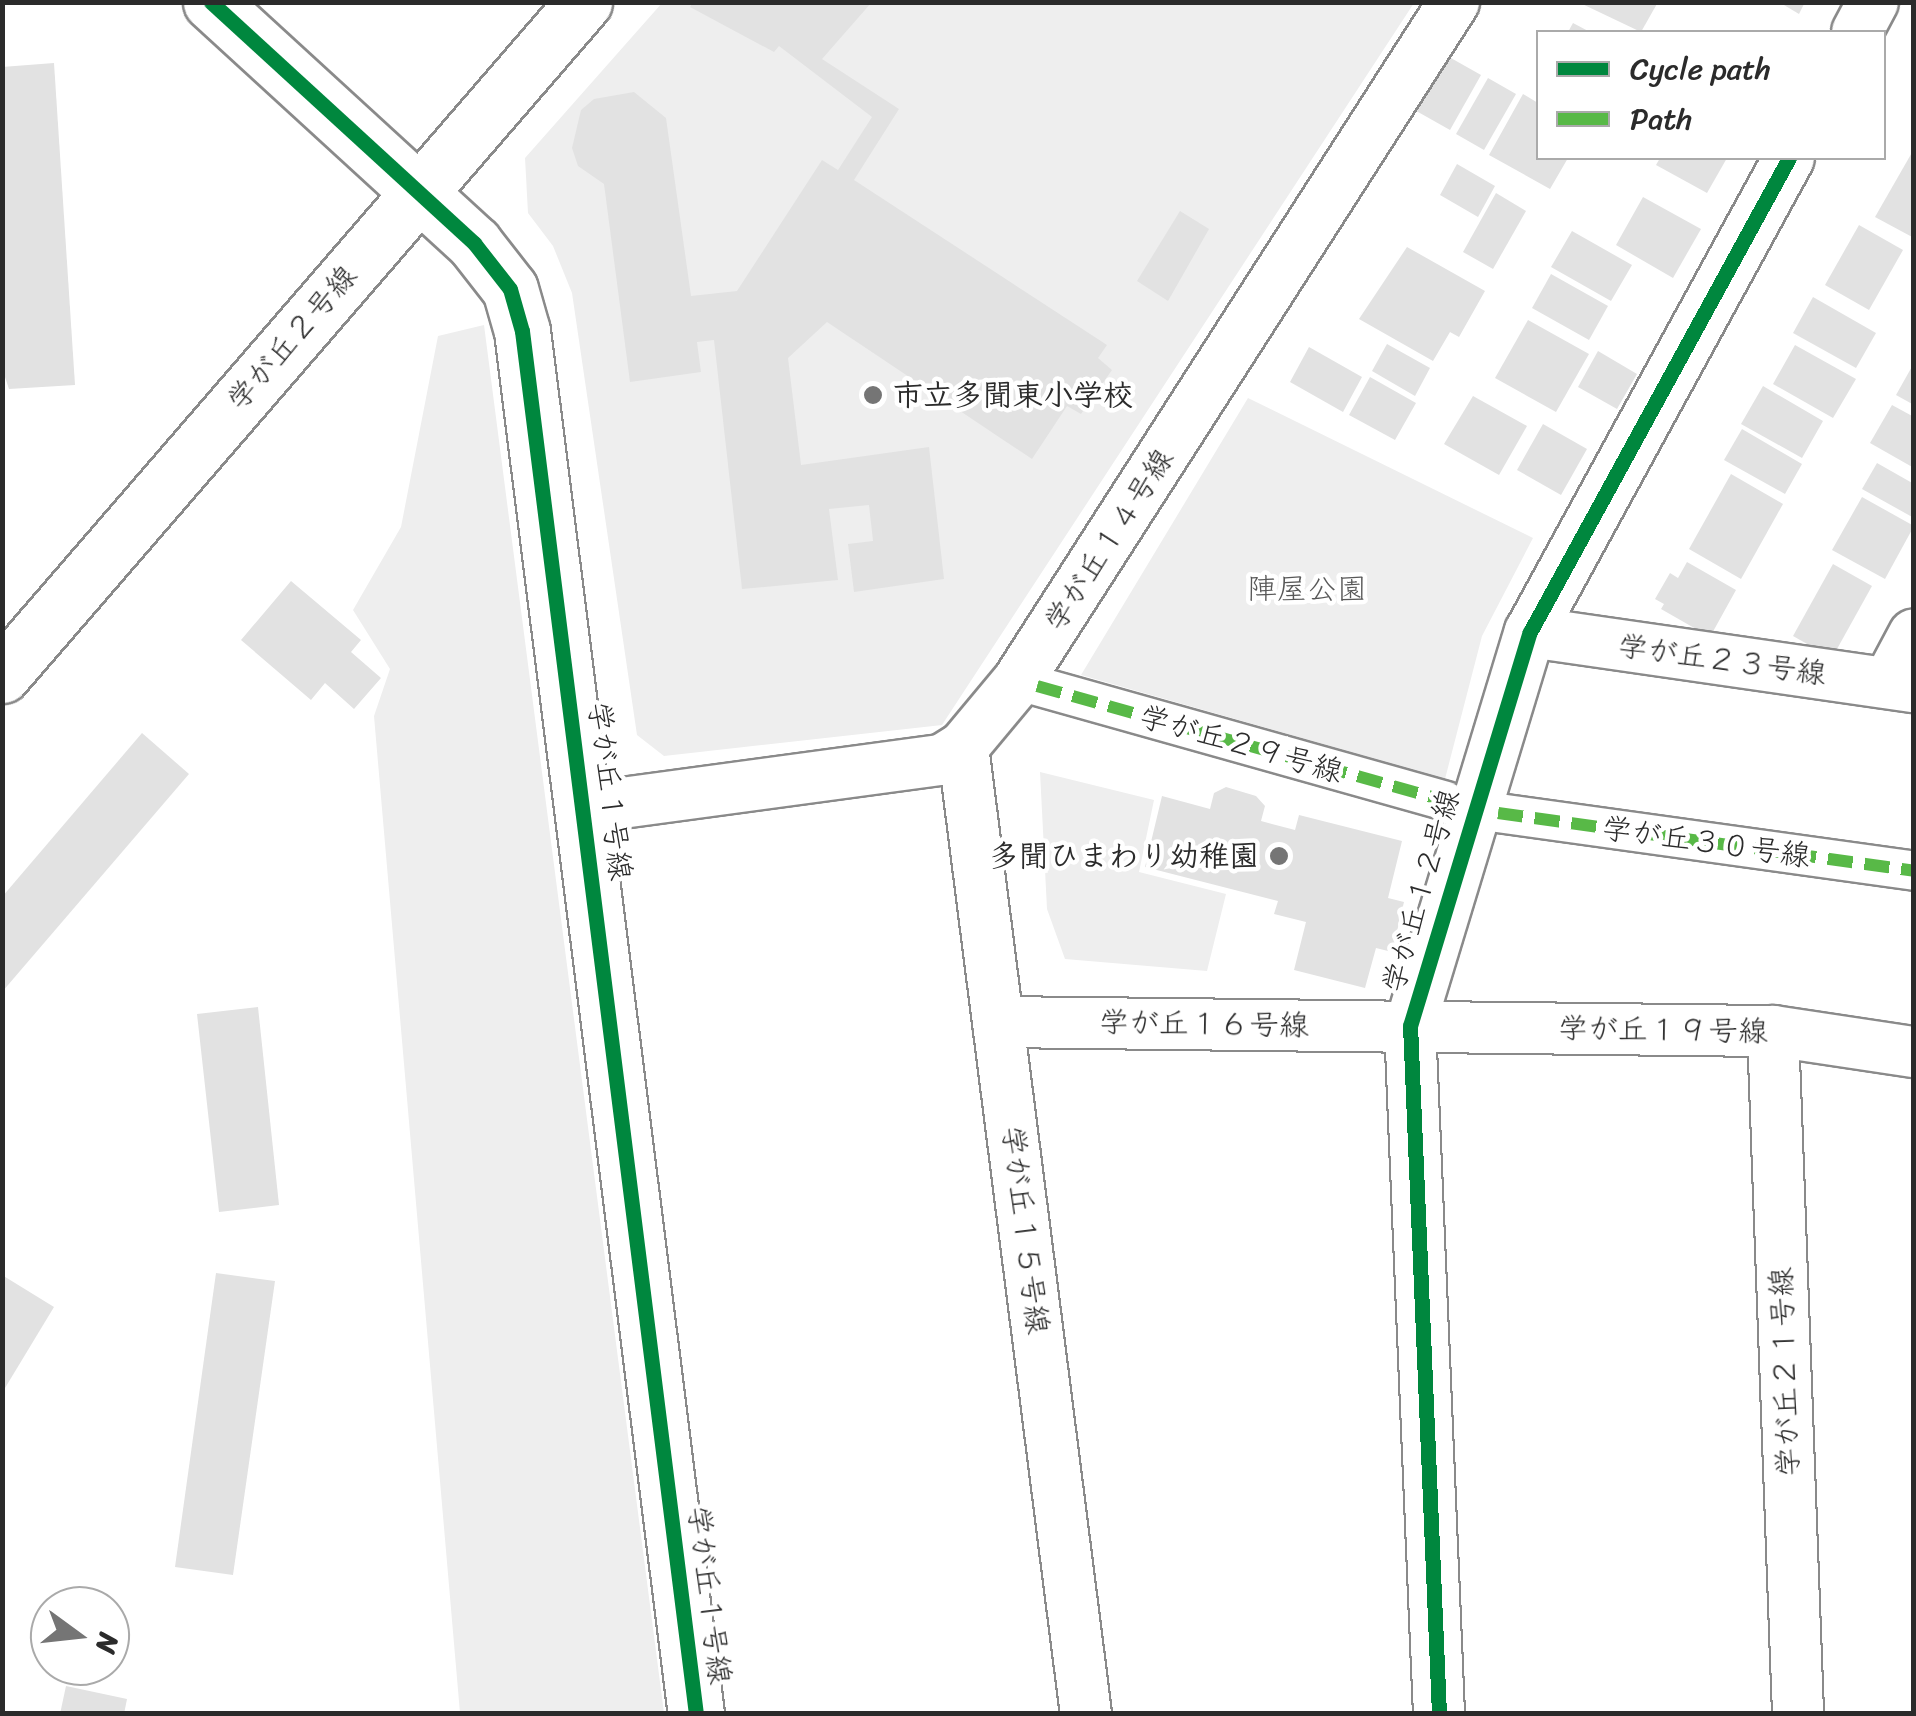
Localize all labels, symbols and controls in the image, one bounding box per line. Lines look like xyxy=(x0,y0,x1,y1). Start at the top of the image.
legend xyxy=(1536,30,1886,160)
text: Cycle path xyxy=(1630,42,1771,96)
text: Path xyxy=(1630,92,1692,146)
street label: 学が丘２号線 xyxy=(219,258,365,418)
place label: 市立多聞東小学校 xyxy=(893,377,1133,413)
marker: 市立多聞東小学校 xyxy=(862,384,884,406)
street label: 学が丘１４号線 xyxy=(1037,442,1181,638)
park label: 陣屋公園 xyxy=(1247,571,1367,607)
street label: 学が丘２３号線 xyxy=(1616,628,1828,692)
street label: 学が丘２９号線 xyxy=(1135,698,1347,790)
street label: 学が丘１号線 xyxy=(581,699,639,883)
street label: 学が丘１２号線 xyxy=(1375,785,1467,997)
street label: 学が丘３０号線 xyxy=(1600,810,1812,874)
place label: 多聞ひまわり幼稚園 xyxy=(989,838,1259,874)
marker: 多聞ひまわり幼稚園 xyxy=(1268,845,1290,867)
street label: 学が丘１６号線 xyxy=(1099,1004,1309,1044)
street label: 学が丘１９号線 xyxy=(1558,1010,1768,1050)
street label: 学が丘１５号線 xyxy=(994,1124,1056,1336)
street label: 学が丘２１号線 xyxy=(1763,1266,1807,1478)
street label: 学が丘１号線 xyxy=(680,1503,738,1687)
north arrow xyxy=(30,1586,130,1686)
text: N xyxy=(81,1628,134,1659)

